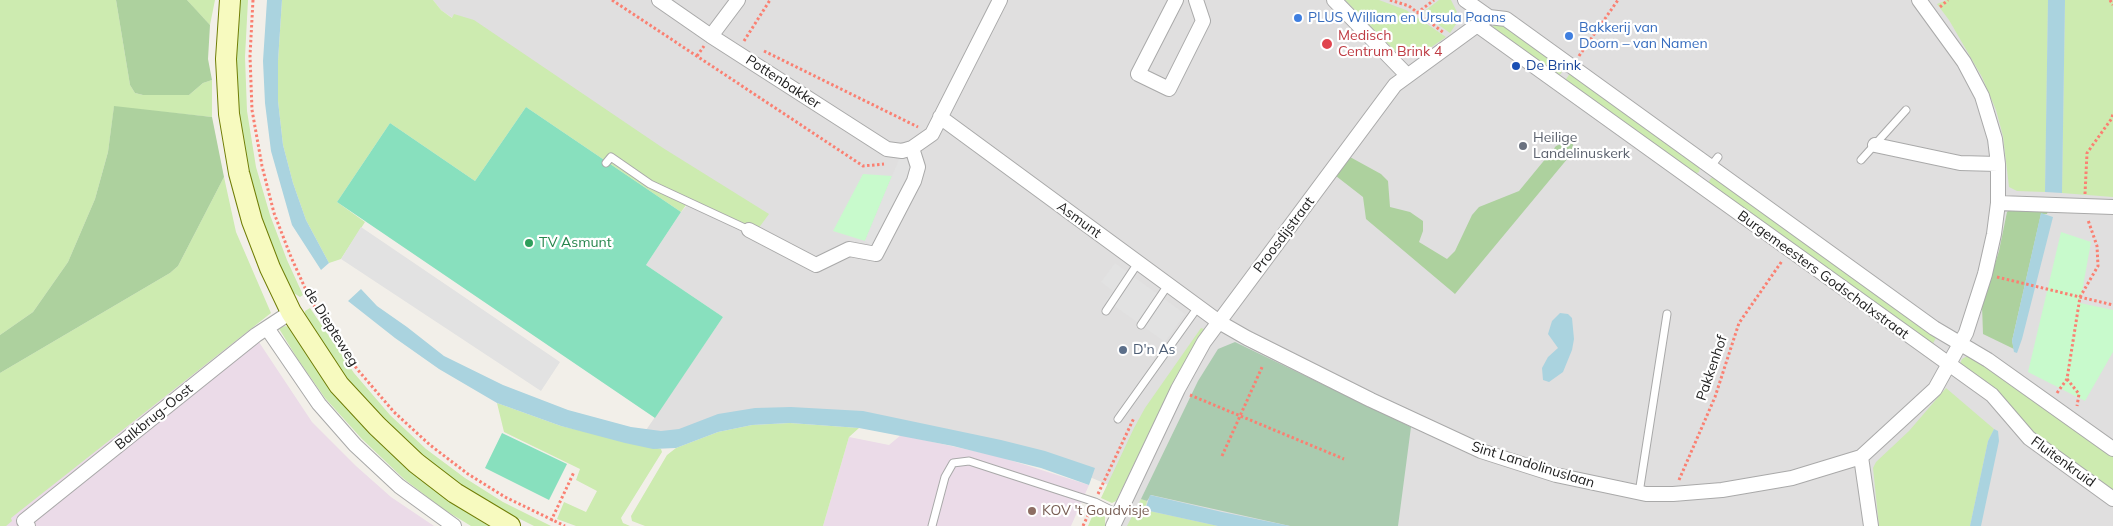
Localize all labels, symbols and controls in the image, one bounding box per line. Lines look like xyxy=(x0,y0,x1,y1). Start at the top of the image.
place label: PLUS William en Ursula Paans xyxy=(1308,10,1506,26)
marker: PLUS William en Ursula Paans xyxy=(1292,12,1304,24)
place label: Bakkerij van Doorn – van Namen xyxy=(1579,20,1708,52)
place label: Medisch Centrum Brink 4 xyxy=(1338,28,1442,60)
marker: Bakkerij van Doorn – van Namen xyxy=(1563,30,1575,42)
marker: Medisch Centrum Brink 4 xyxy=(1320,37,1334,51)
street label: Pottenbakker xyxy=(742,52,824,112)
place label: De Brink xyxy=(1526,58,1581,74)
marker: De Brink xyxy=(1510,60,1522,72)
place label: Heilige Landelinuskerk xyxy=(1533,130,1630,162)
marker: Heilige Landelinuskerk xyxy=(1517,140,1529,152)
street label: Proosdijstraat xyxy=(1250,194,1318,276)
street label: Asmunt xyxy=(1054,198,1104,242)
street label: Burgemeesters Godschalxstraat xyxy=(1734,207,1912,343)
place label: TV Asmunt xyxy=(539,235,612,251)
marker: TV Asmunt xyxy=(523,237,535,249)
street label: de Diepteweg xyxy=(300,284,362,370)
street label: Pakkenhof xyxy=(1693,333,1731,403)
place label: D'n As xyxy=(1133,342,1176,358)
marker: D'n As xyxy=(1117,344,1129,356)
street label: Balkbrug-Oost xyxy=(112,381,196,453)
street label: Fluitenkruid xyxy=(2028,433,2098,491)
street label: Sint Landolinuslaan xyxy=(1470,438,1596,492)
place label: KOV 't Goudvisje xyxy=(1042,503,1149,519)
marker: KOV 't Goudvisje xyxy=(1026,505,1038,517)

